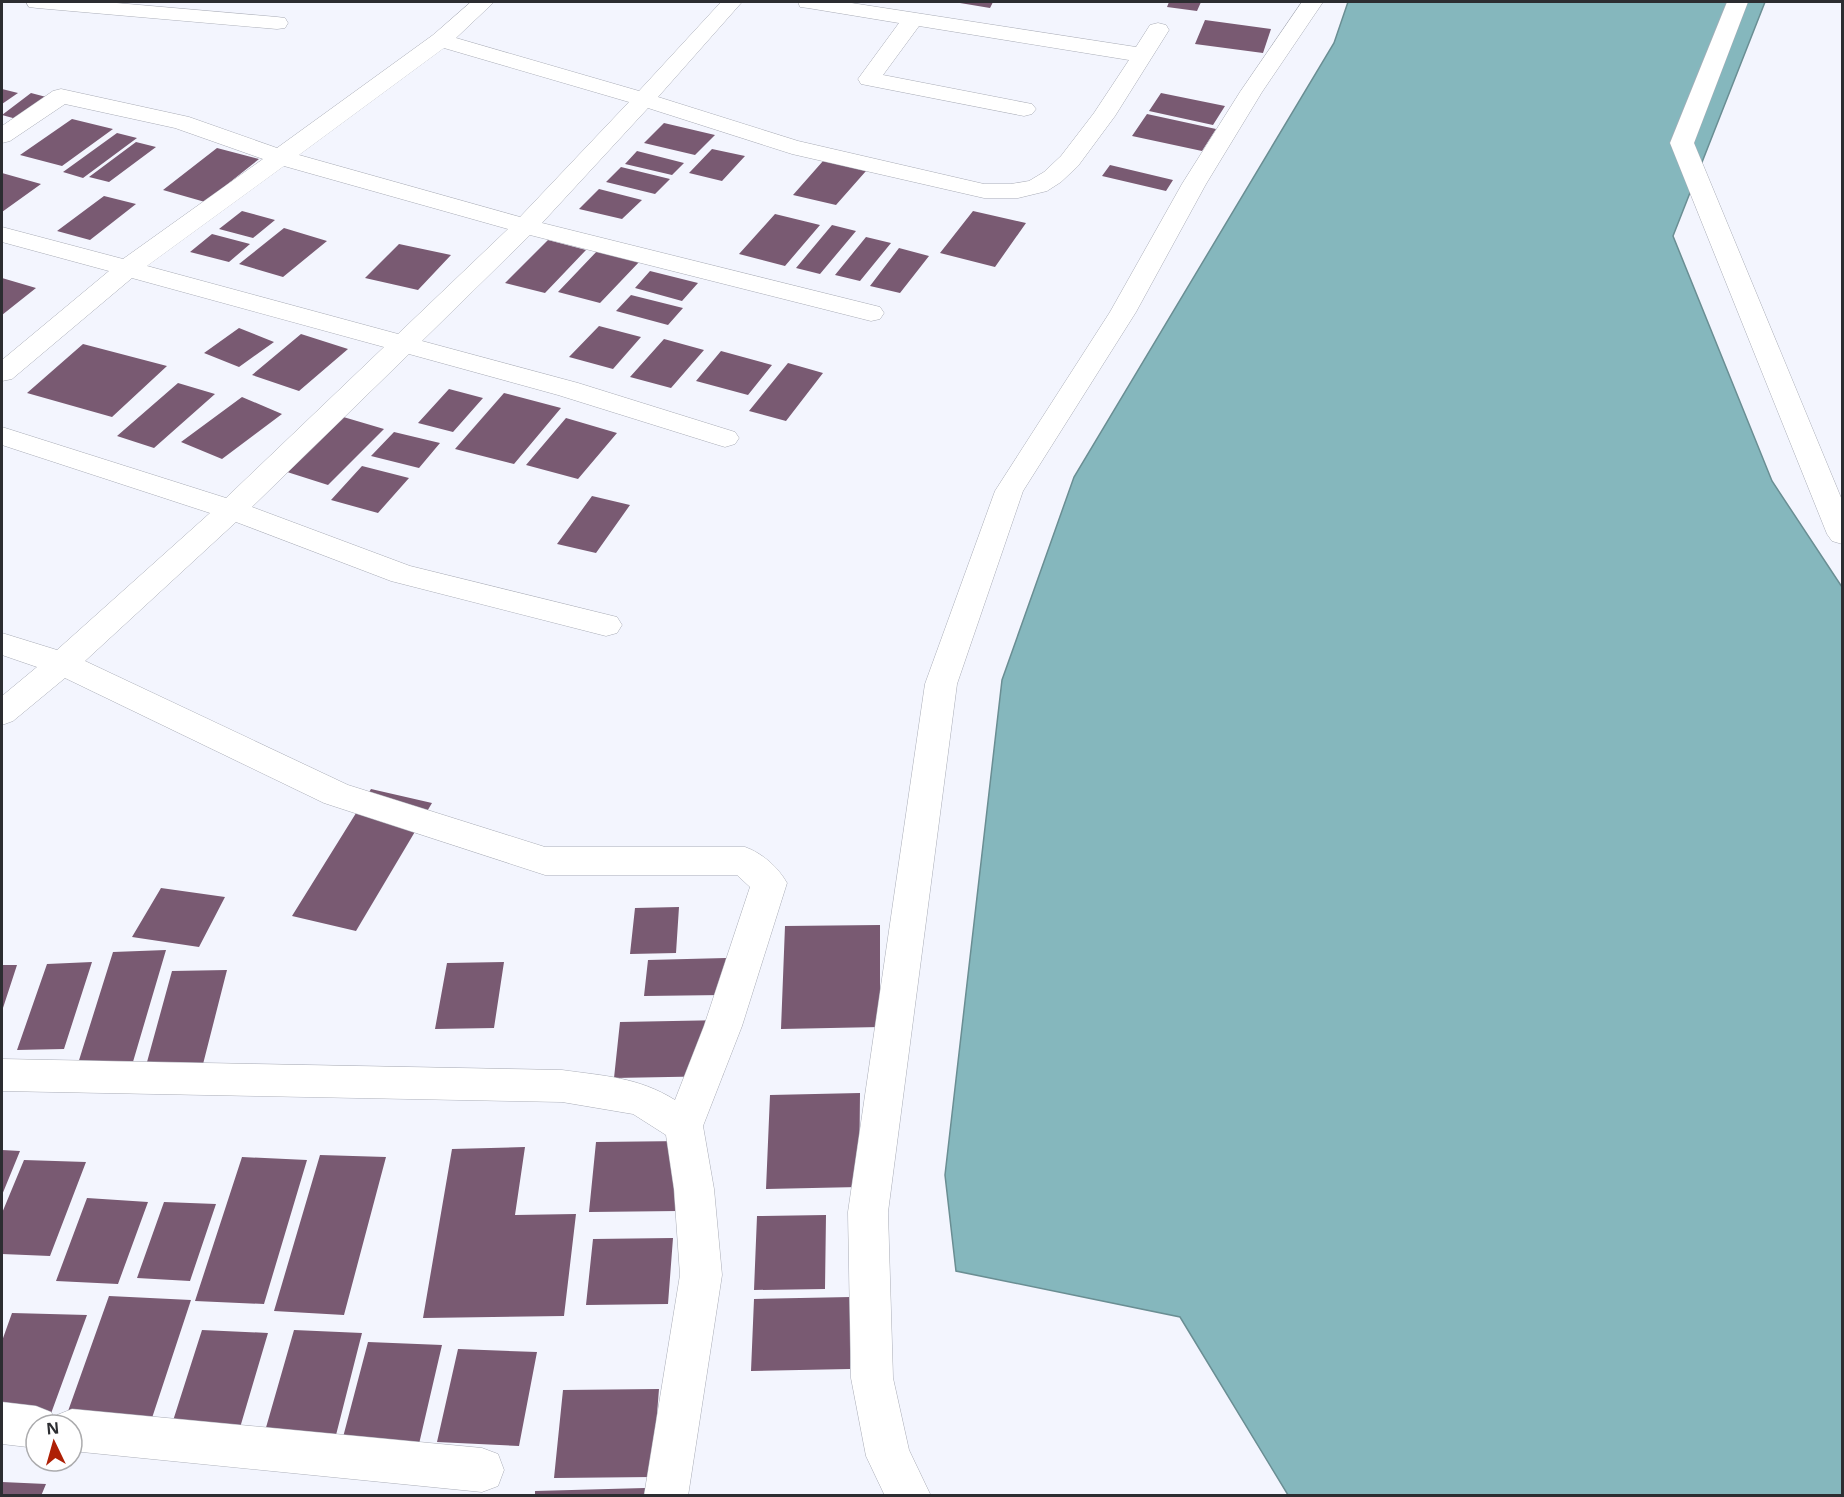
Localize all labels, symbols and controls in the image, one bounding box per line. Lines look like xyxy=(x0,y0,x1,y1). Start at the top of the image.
north arrow xyxy=(24,1413,84,1473)
text: N xyxy=(45,1417,60,1440)

